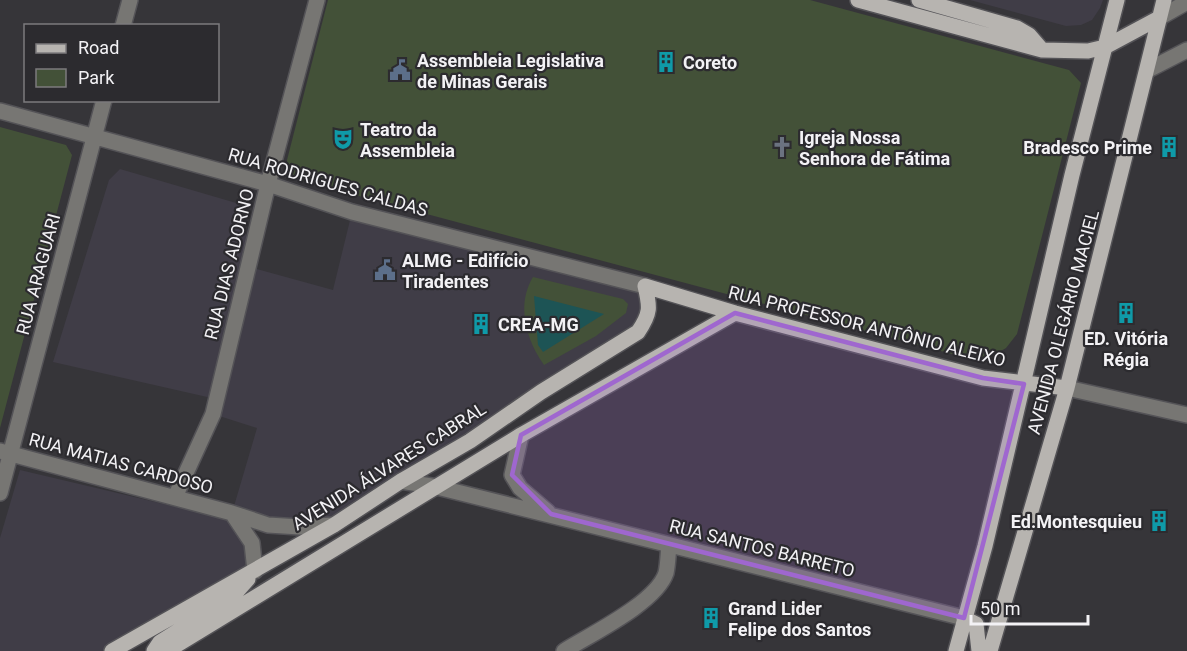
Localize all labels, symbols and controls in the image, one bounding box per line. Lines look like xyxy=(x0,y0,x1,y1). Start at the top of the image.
legend xyxy=(24,24,219,102)
text: Road xyxy=(78,37,119,58)
place label: Assembleia Legislativa de Minas Gerais xyxy=(417,50,604,92)
building icon: Coreto xyxy=(654,50,678,74)
place label: Coreto xyxy=(683,52,737,73)
public building icon: Assembleia Legislativa de Minas Gerais xyxy=(388,58,412,82)
text: Park xyxy=(78,67,115,88)
place label: Teatro da Assembleia xyxy=(360,119,455,161)
theatre icon: Teatro da Assembleia xyxy=(331,127,355,151)
place label: Igreja Nossa Senhora de Fátima xyxy=(799,127,951,169)
church icon: Igreja Nossa Senhora de Fátima xyxy=(770,135,794,159)
building icon: Bradesco Prime xyxy=(1157,135,1181,159)
place label: Bradesco Prime xyxy=(1023,137,1152,158)
street label: RUA RODRIGUES CALDAS xyxy=(226,143,430,221)
street label: RUA DIAS ADORNO xyxy=(200,186,258,342)
street label: AVENIDA OLEGÁRIO MACIEL xyxy=(1023,207,1103,437)
street label: RUA ARAGUARI xyxy=(12,211,64,337)
place label: ALMG - Edifício Tiradentes xyxy=(402,250,528,292)
public building icon: ALMG - Edifício Tiradentes xyxy=(373,258,397,282)
street label: RUA PROFESSOR ANTÔNIO ALEIXO xyxy=(726,281,1008,371)
building icon: ED. Vitória Régia xyxy=(1114,301,1138,325)
building icon: CREA-MG xyxy=(469,312,493,336)
place label: CREA-MG xyxy=(498,314,579,335)
place label: ED. Vitória Régia xyxy=(1084,328,1168,370)
street label: AVENIDA ÁLVARES CABRAL xyxy=(288,397,490,534)
street label: RUA MATIAS CARDOSO xyxy=(27,428,215,498)
building icon: Ed.Montesquieu xyxy=(1147,509,1171,533)
place label: Ed.Montesquieu xyxy=(1011,511,1142,532)
street label: RUA SANTOS BARRETO xyxy=(667,515,857,581)
scale bar xyxy=(971,588,1088,626)
place label: Grand Lider Felipe dos Santos xyxy=(728,598,871,640)
text: 50 m xyxy=(980,598,1020,619)
building icon: Grand Lider Felipe dos Santos xyxy=(699,606,723,630)

